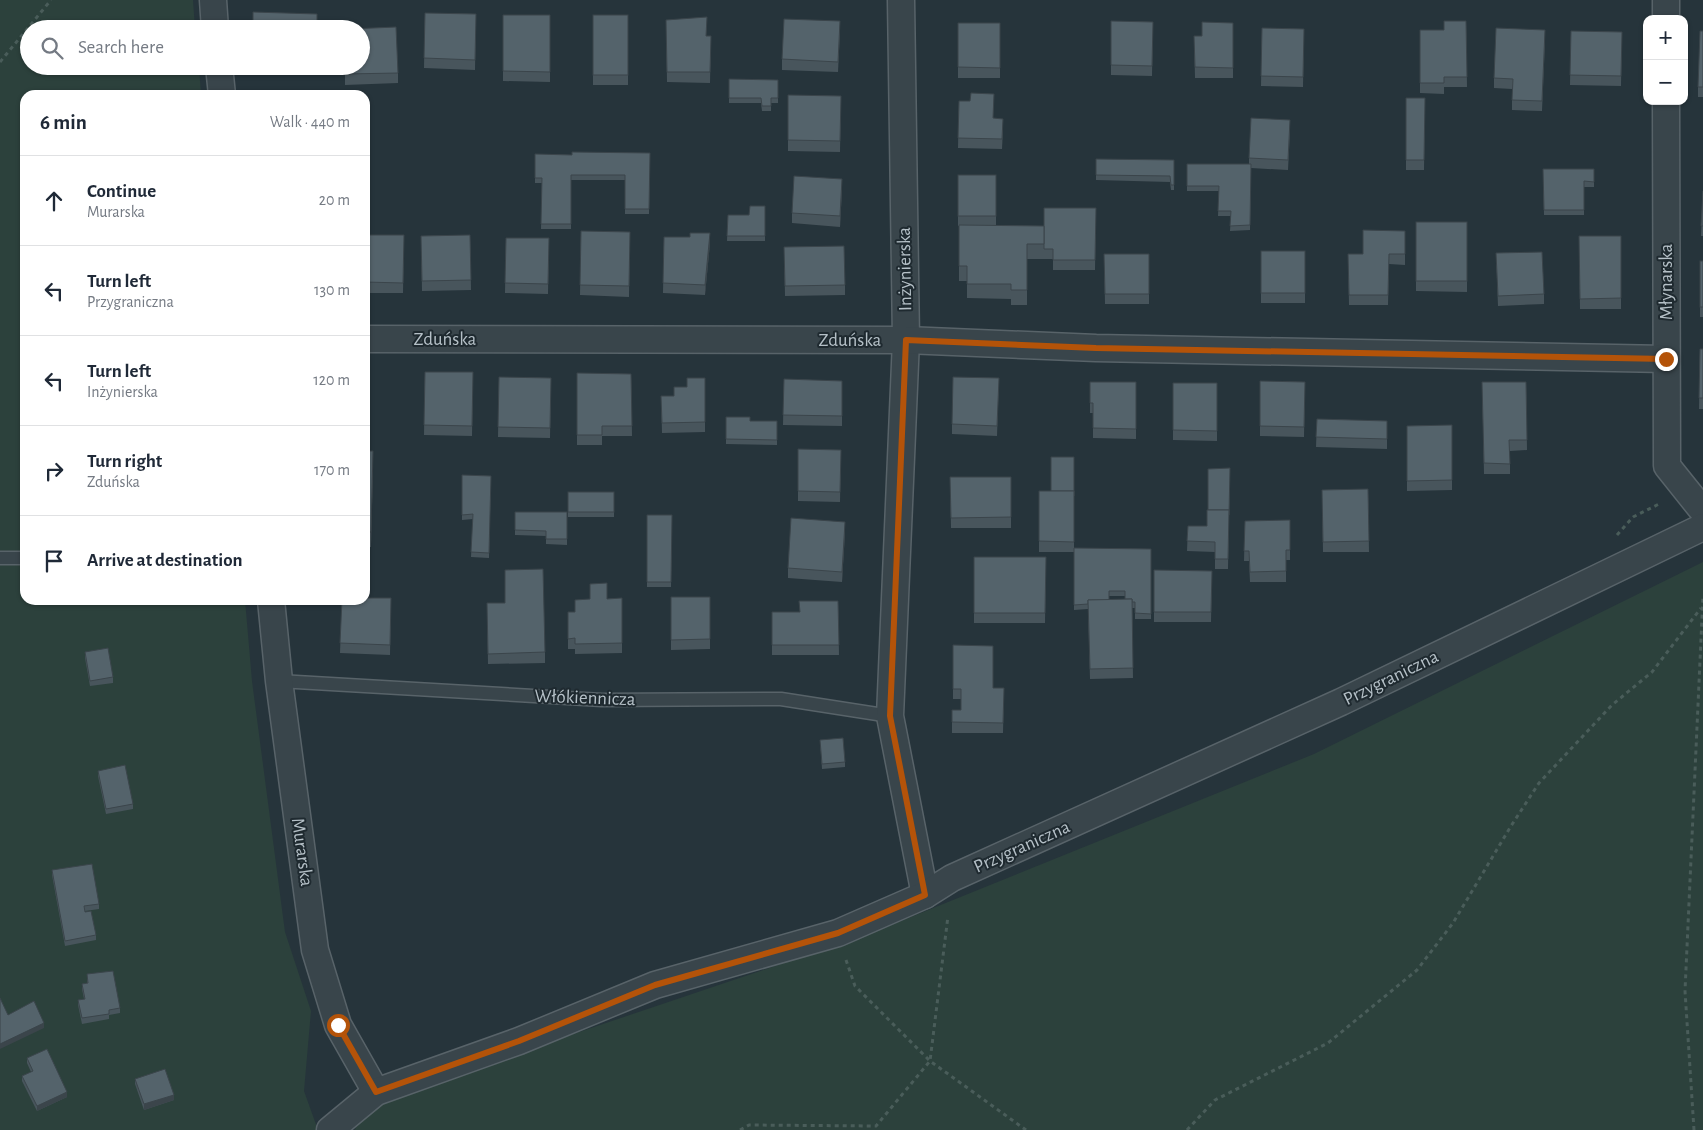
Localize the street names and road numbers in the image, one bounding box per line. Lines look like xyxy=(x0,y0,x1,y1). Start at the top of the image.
street label: Inżynierska xyxy=(895,227,915,311)
street label: Młynarska xyxy=(1657,243,1676,320)
street label: Zduńska xyxy=(414,330,477,349)
street label: Zduńska xyxy=(819,331,882,350)
street label: Przygraniczna xyxy=(1340,647,1442,709)
street label: Włókiennicza xyxy=(534,687,636,709)
street label: Murarska xyxy=(288,817,316,888)
street label: Przygraniczna xyxy=(971,817,1073,877)

